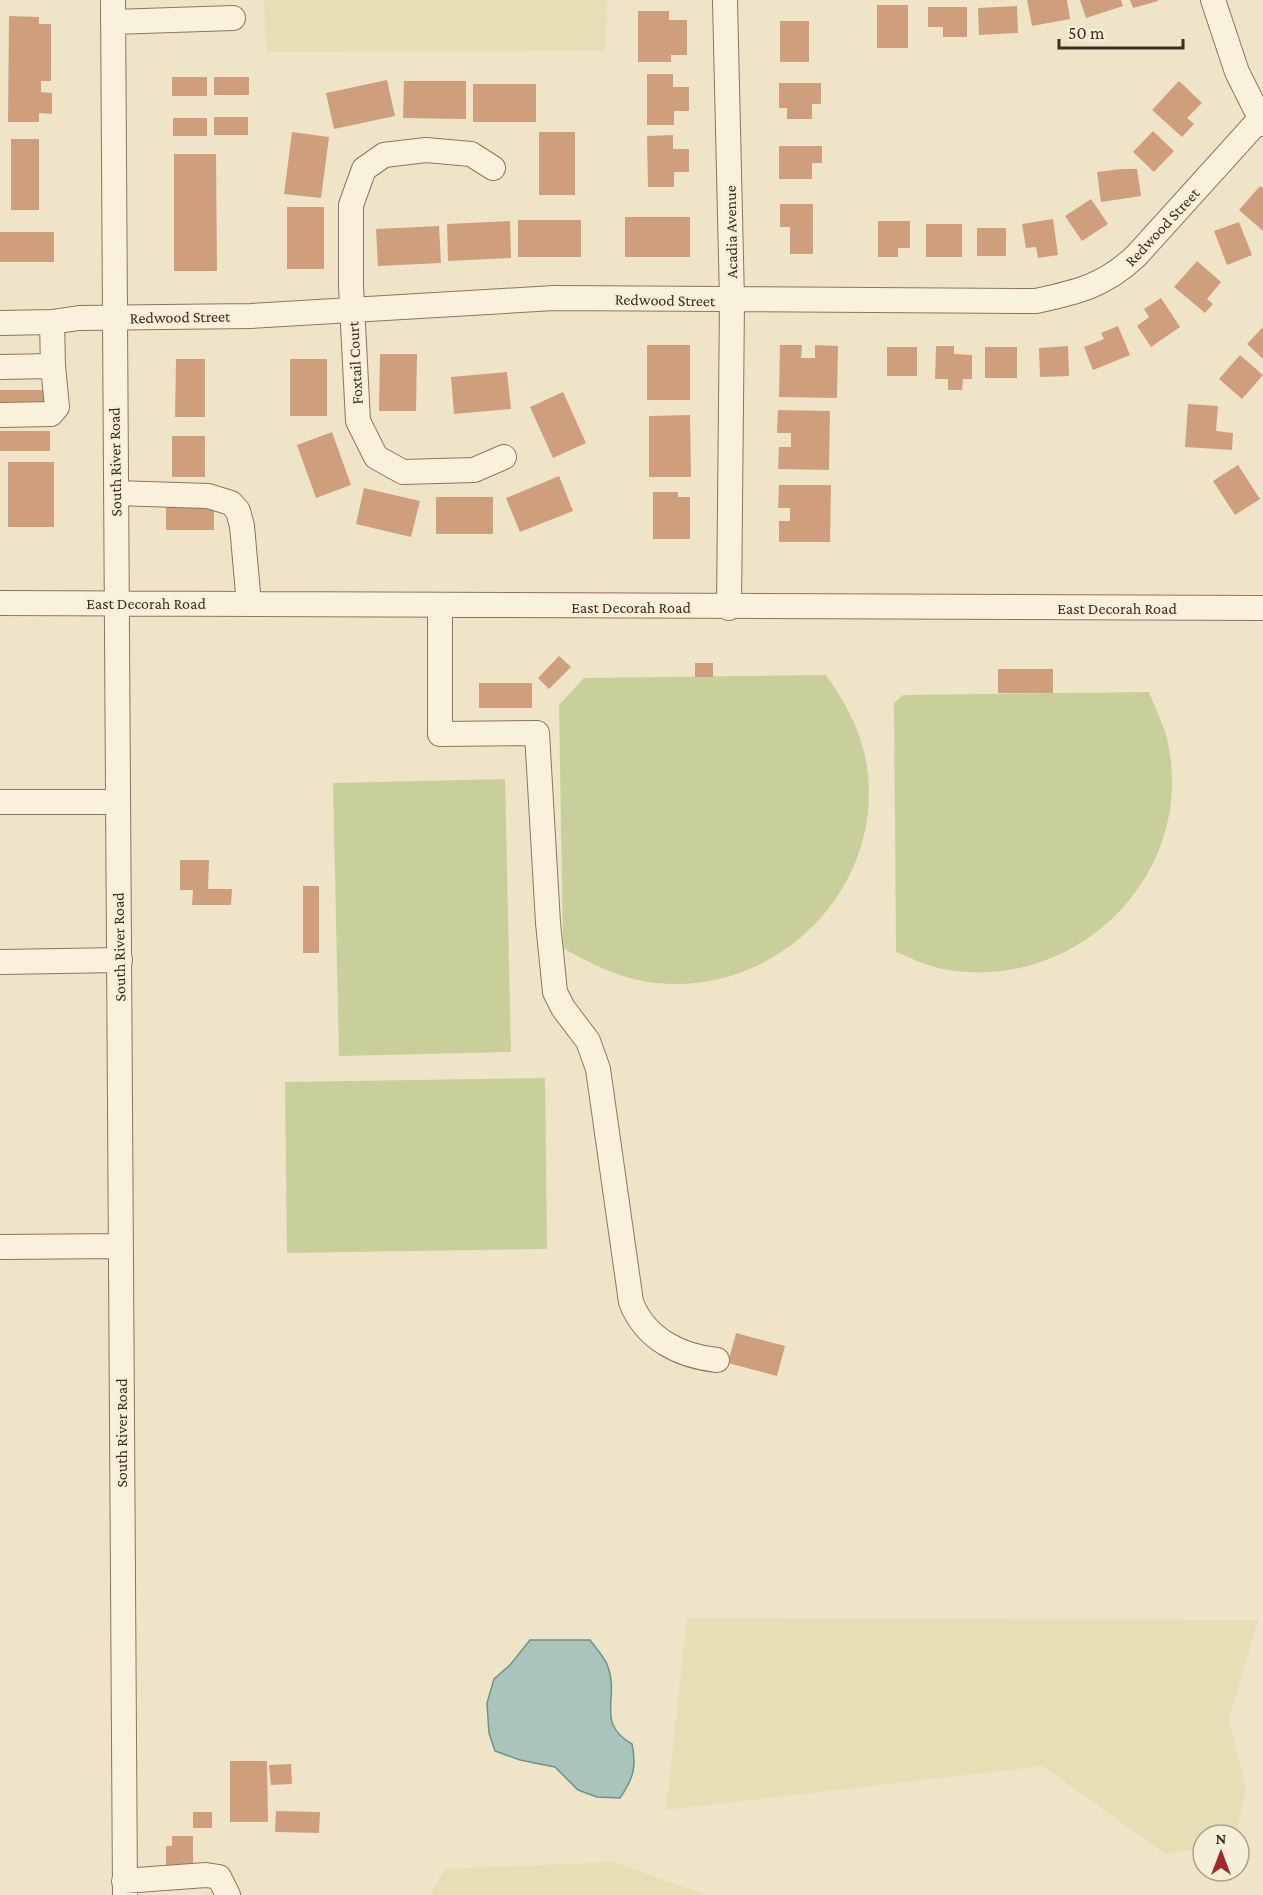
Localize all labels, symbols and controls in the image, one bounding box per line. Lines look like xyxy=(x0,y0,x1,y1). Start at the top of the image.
scale bar xyxy=(1059,12,1184,50)
text: 50 m xyxy=(1068,23,1105,43)
street label: Redwood Street xyxy=(1122,184,1203,270)
street label: Acadia Avenue xyxy=(722,185,740,279)
street label: Redwood Street xyxy=(615,291,716,309)
street label: Redwood Street xyxy=(130,308,231,326)
street label: Foxtail Court xyxy=(344,320,366,405)
street label: South River Road xyxy=(106,407,124,517)
street label: East Decorah Road xyxy=(86,595,206,612)
street label: East Decorah Road xyxy=(571,599,691,616)
street label: East Decorah Road xyxy=(1057,600,1177,617)
street label: South River Road xyxy=(110,892,128,1002)
street label: South River Road xyxy=(113,1378,130,1488)
north arrow xyxy=(1191,1823,1251,1883)
text: N xyxy=(1216,1830,1227,1847)

